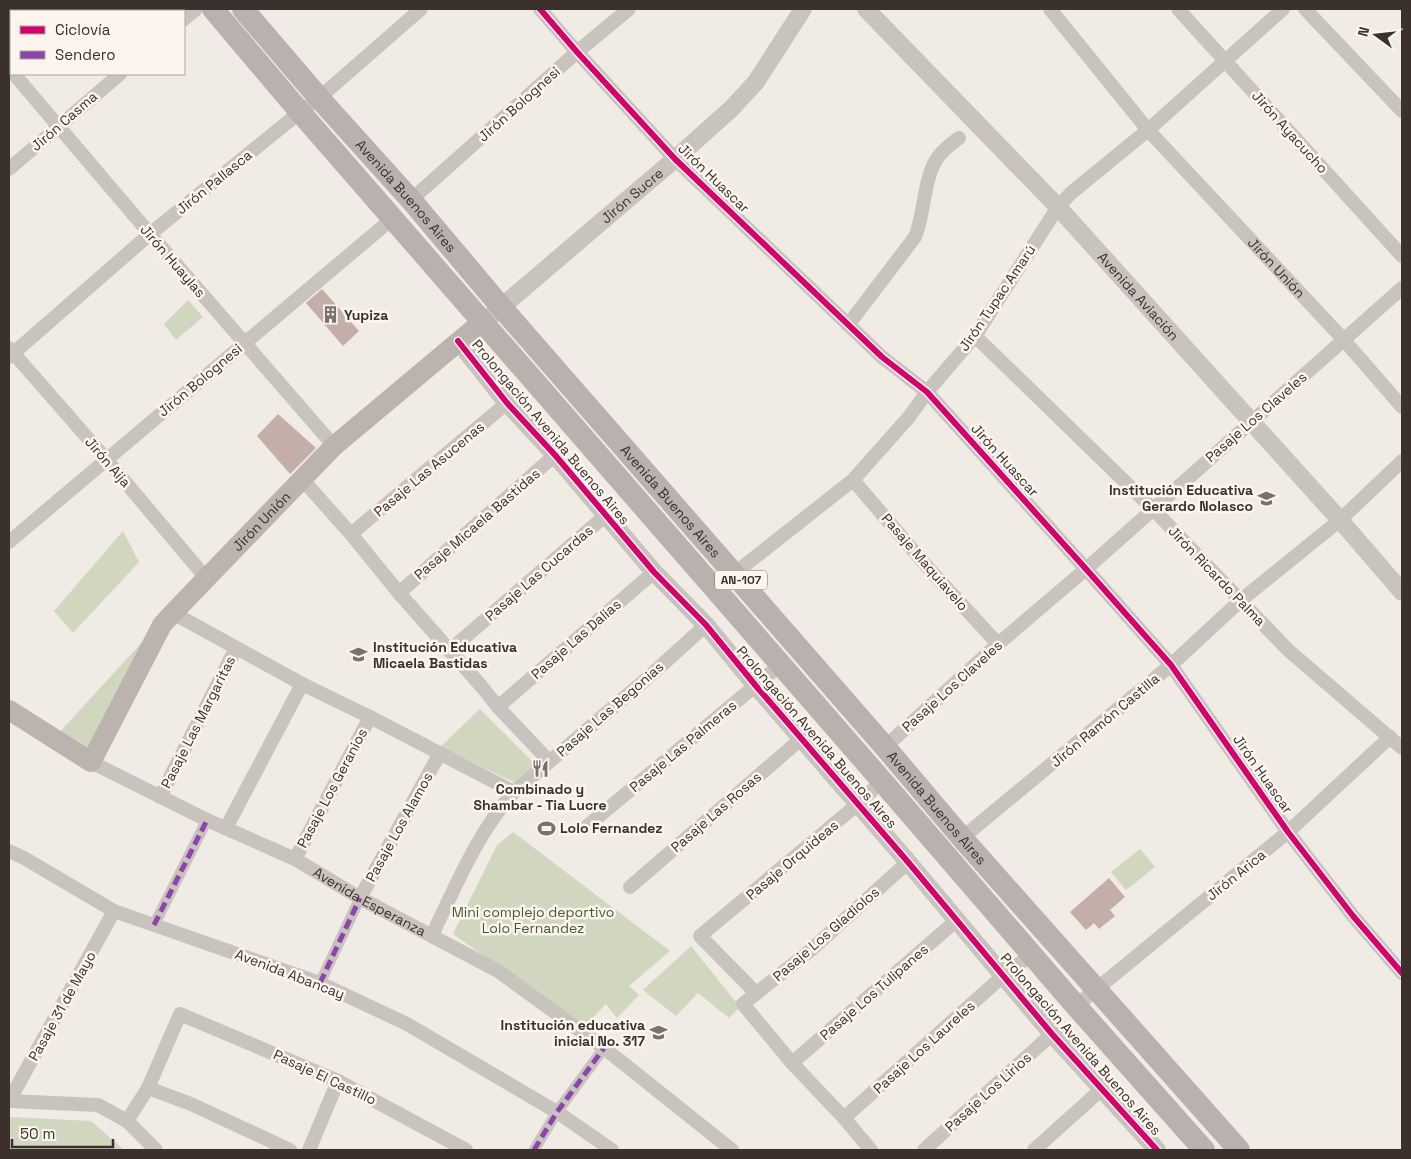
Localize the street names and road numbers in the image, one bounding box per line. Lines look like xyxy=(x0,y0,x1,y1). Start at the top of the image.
street label: Jirón Bolognesi xyxy=(474,62,564,146)
street label: Jirón Casma xyxy=(27,87,101,155)
street label: Jirón Ayacucho xyxy=(1248,87,1332,177)
street label: Avenida Buenos Aires xyxy=(352,136,460,256)
street label: Jirón Huascar xyxy=(675,139,753,217)
street label: Jirón Pallasca xyxy=(172,146,256,218)
street label: Jirón Sucre xyxy=(597,164,667,227)
street label: Jirón Huaylas xyxy=(136,221,210,301)
street label: Jirón Unión xyxy=(1244,234,1309,302)
street label: Jirón Tupac Amarú xyxy=(955,241,1039,355)
street label: Avenida Aviación xyxy=(1094,248,1183,344)
street label: Prolongación Avenida Buenos Aires xyxy=(468,336,634,528)
street label: Jirón Bolognesi xyxy=(154,340,246,420)
street label: Pasaje Los Claveles xyxy=(1201,368,1311,466)
street label: Pasaje Las Asucenas xyxy=(370,418,488,520)
street label: Jirón Huascar xyxy=(967,420,1043,500)
street label: Jirón Aija xyxy=(81,433,135,491)
street label: Avenida Buenos Aires xyxy=(616,441,725,561)
street label: Pasaje Micaela Bastidas xyxy=(410,464,544,584)
street label: Jirón Unión xyxy=(228,488,294,555)
street label: Pasaje Maquiavelo xyxy=(878,510,972,614)
street label: Pasaje Las Cucardas xyxy=(481,521,597,625)
street label: Jirón Ricardo Palma xyxy=(1165,522,1269,630)
road number: AN-107 xyxy=(715,570,767,590)
street label: Pasaje Las Dalias xyxy=(527,595,625,683)
street label: Pasaje Los Claveles xyxy=(898,636,1006,736)
street label: Prolongación Avenida Buenos Aires xyxy=(733,642,901,832)
street label: Pasaje Las Margaritas xyxy=(157,653,239,791)
street label: Pasaje Las Begonias xyxy=(553,658,667,760)
street label: Jirón Ramón Castilla xyxy=(1047,669,1163,771)
street label: Pasaje Las Palmeras xyxy=(626,696,740,796)
street label: Pasaje Los Geranios xyxy=(293,725,371,851)
street label: Jirón Huascar xyxy=(1229,731,1297,817)
street label: Avenida Buenos Aires xyxy=(883,747,990,868)
street label: Pasaje Las Rosas xyxy=(667,768,765,856)
street label: Pasaje Los Alamos xyxy=(361,769,437,885)
street label: Pasaje Orquideas xyxy=(742,816,842,904)
street label: Jirón Arica xyxy=(1203,846,1269,904)
street label: Avenida Esperanza xyxy=(310,863,429,940)
street label: Pasaje Los Gladiolos xyxy=(769,883,883,985)
street label: Pasaje Los Tulipanes xyxy=(816,940,932,1044)
street label: Avenida Abancay xyxy=(233,945,347,1003)
street label: Pasaje 31 de Mayo xyxy=(24,948,100,1064)
street label: Prolongación Avenida Buenos Aires xyxy=(997,949,1165,1139)
street label: Pasaje Los Laureles xyxy=(869,997,979,1097)
street label: Pasaje El Castillo xyxy=(271,1045,379,1109)
street label: Pasaje Los Lirios xyxy=(941,1049,1035,1135)

